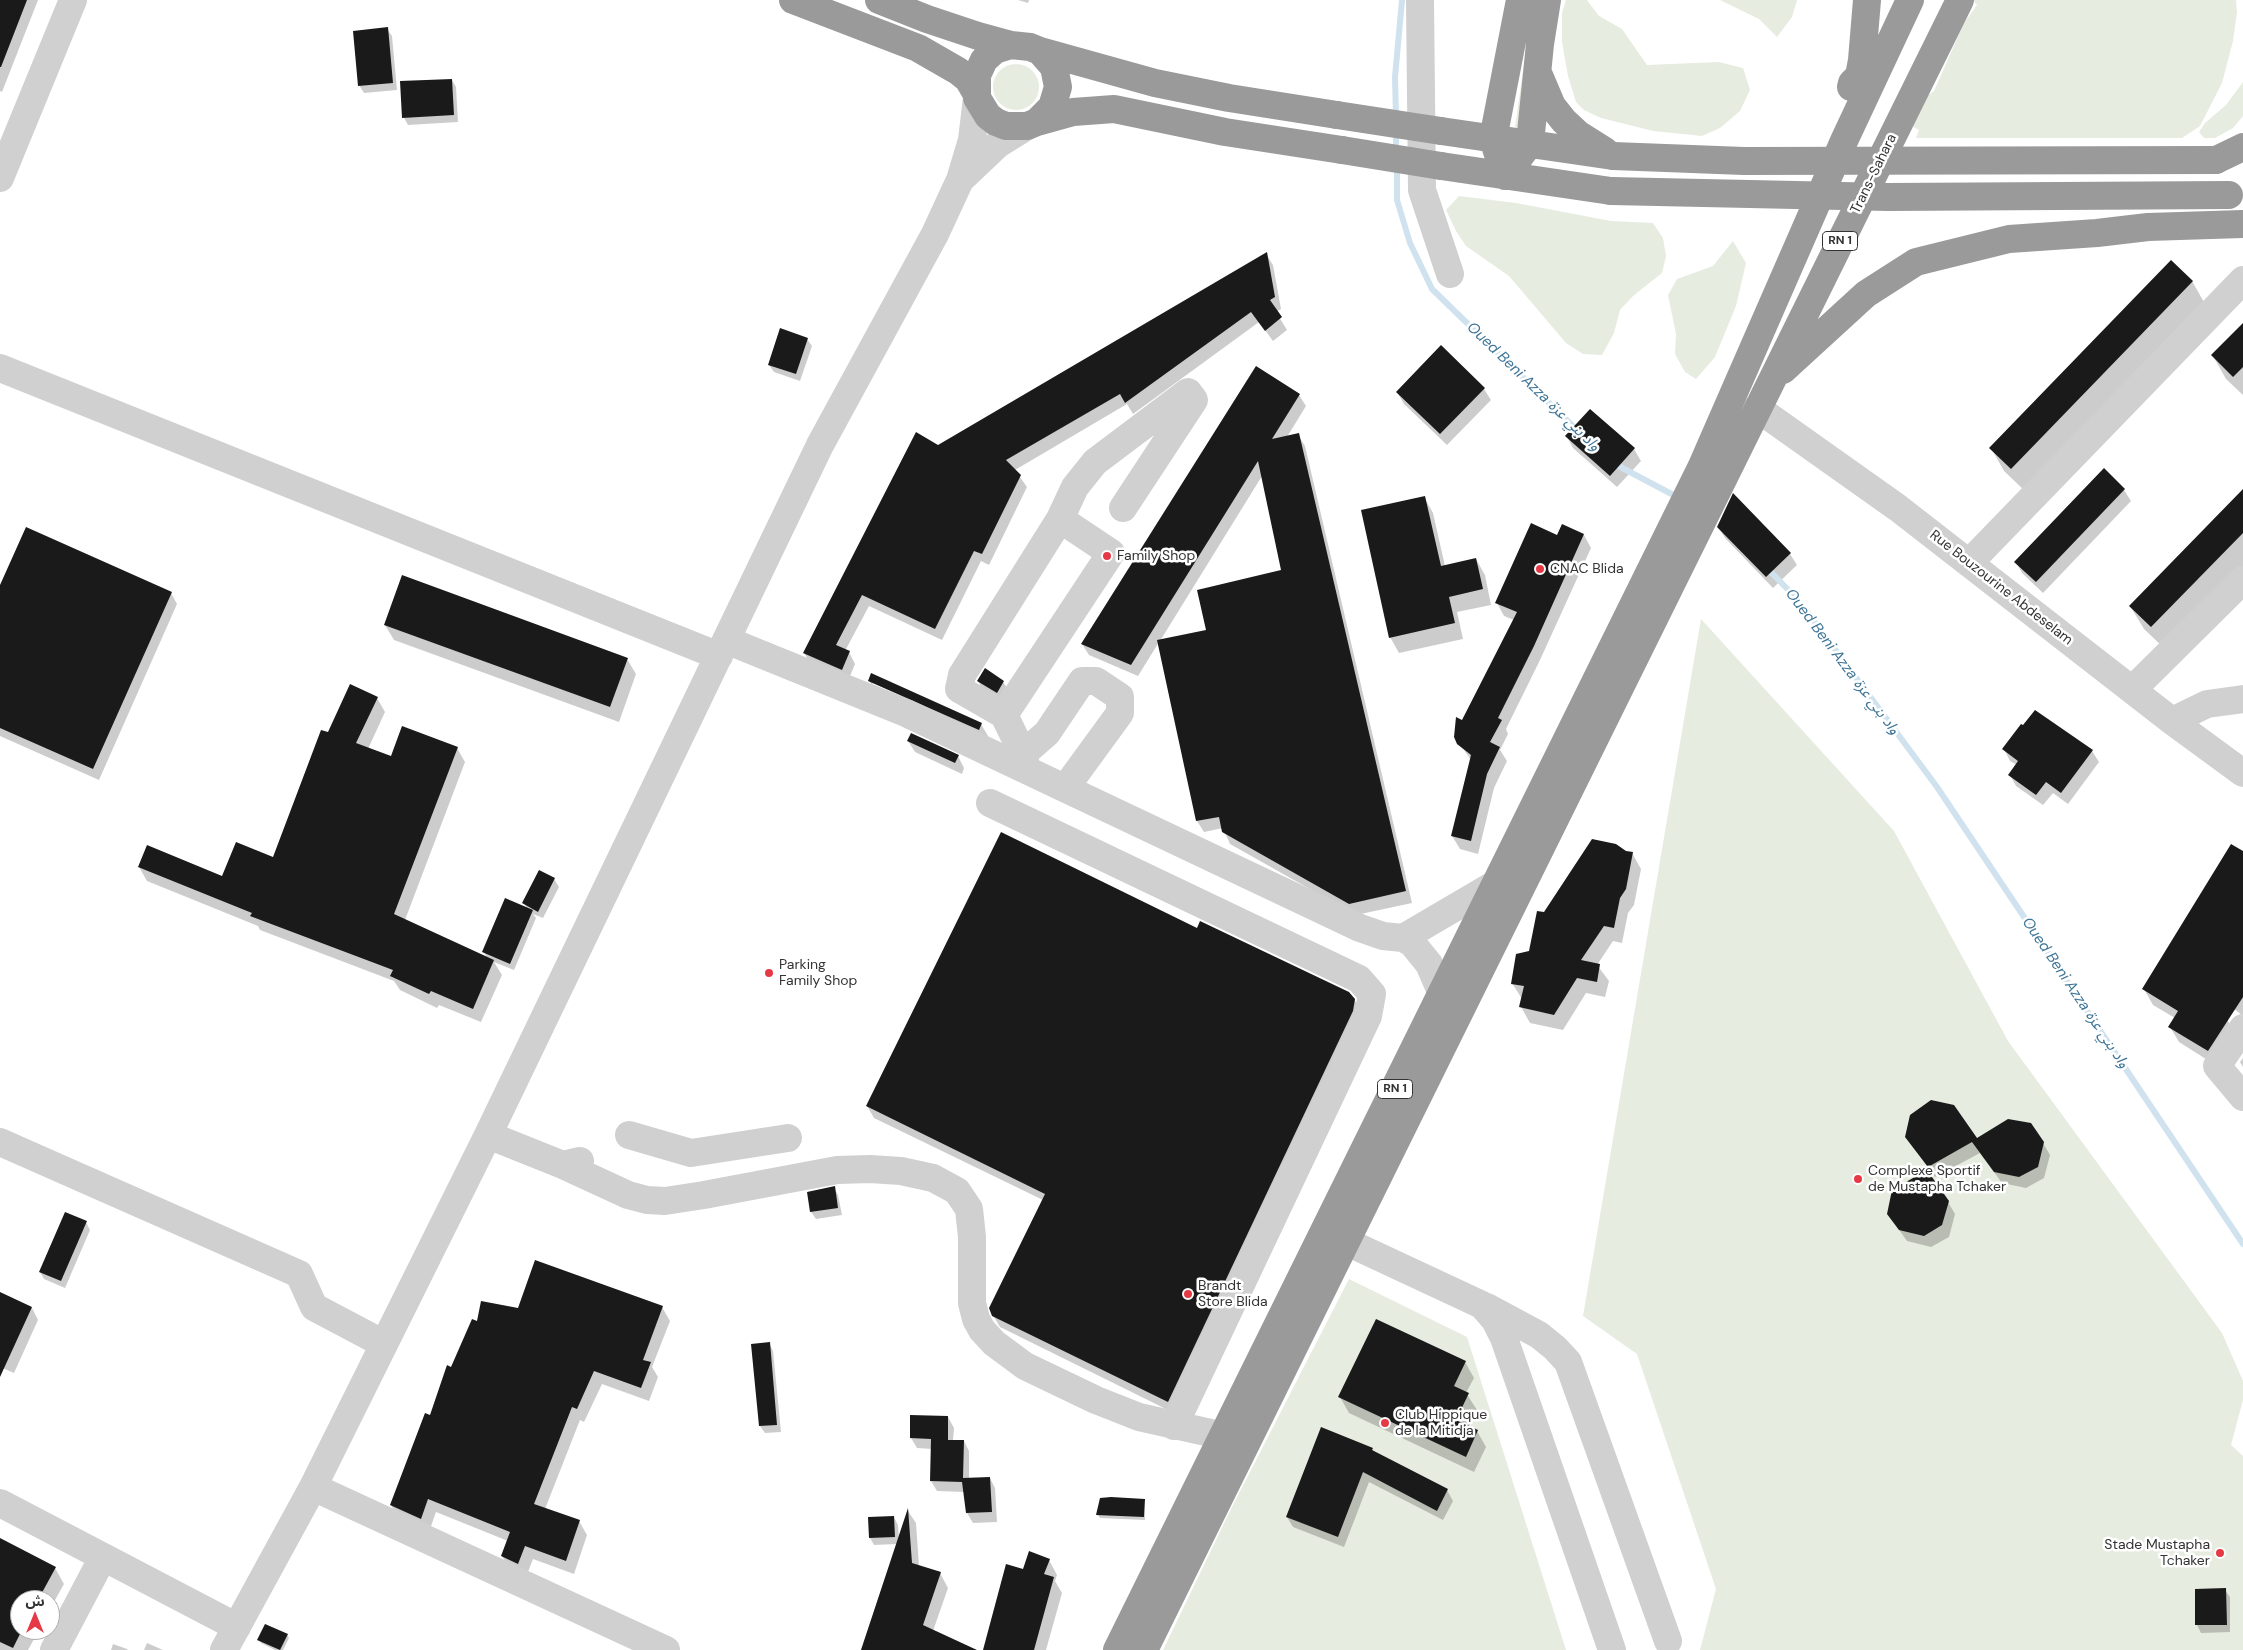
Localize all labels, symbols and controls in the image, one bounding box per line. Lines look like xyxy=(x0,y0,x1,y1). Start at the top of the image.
street label: Trans-Sahara xyxy=(1847,131,1901,217)
road number: RN 1 xyxy=(1822,232,1858,250)
water label: Oued Beni Azza واد بني عزة xyxy=(1463,319,1603,455)
street label: Rue Bouzourine Abdeselam xyxy=(1926,527,2076,649)
place label: Family Shop xyxy=(1117,548,1195,564)
marker: Family Shop xyxy=(1101,550,1113,562)
place label: CNAC Blida xyxy=(1550,561,1624,577)
marker: CNAC Blida xyxy=(1534,563,1546,575)
water label: Oued Beni Azza واد بني عزة xyxy=(1781,586,1903,738)
water label: Oued Beni Azza واد بني عزة xyxy=(2018,914,2132,1072)
place label: Parking Family Shop xyxy=(779,957,857,990)
marker: Parking Family Shop xyxy=(763,967,775,979)
road number: RN 1 xyxy=(1378,1080,1412,1098)
place label: Complexe Sportif de Mustapha Tchaker xyxy=(1868,1163,2006,1196)
marker: Complexe Sportif de Mustapha Tchaker xyxy=(1852,1173,1864,1185)
place label: Brandt Store Blida xyxy=(1198,1278,1268,1310)
marker: Brandt Store Blida xyxy=(1182,1288,1194,1300)
place label: Club Hippique de la Mitidja xyxy=(1395,1407,1487,1440)
marker: Club Hippique de la Mitidja xyxy=(1379,1417,1391,1429)
place label: Stade Mustapha Tchaker xyxy=(2104,1537,2210,1570)
marker: Stade Mustapha Tchaker xyxy=(2214,1547,2226,1559)
north arrow xyxy=(10,1590,60,1640)
text: ش xyxy=(25,1592,45,1610)

